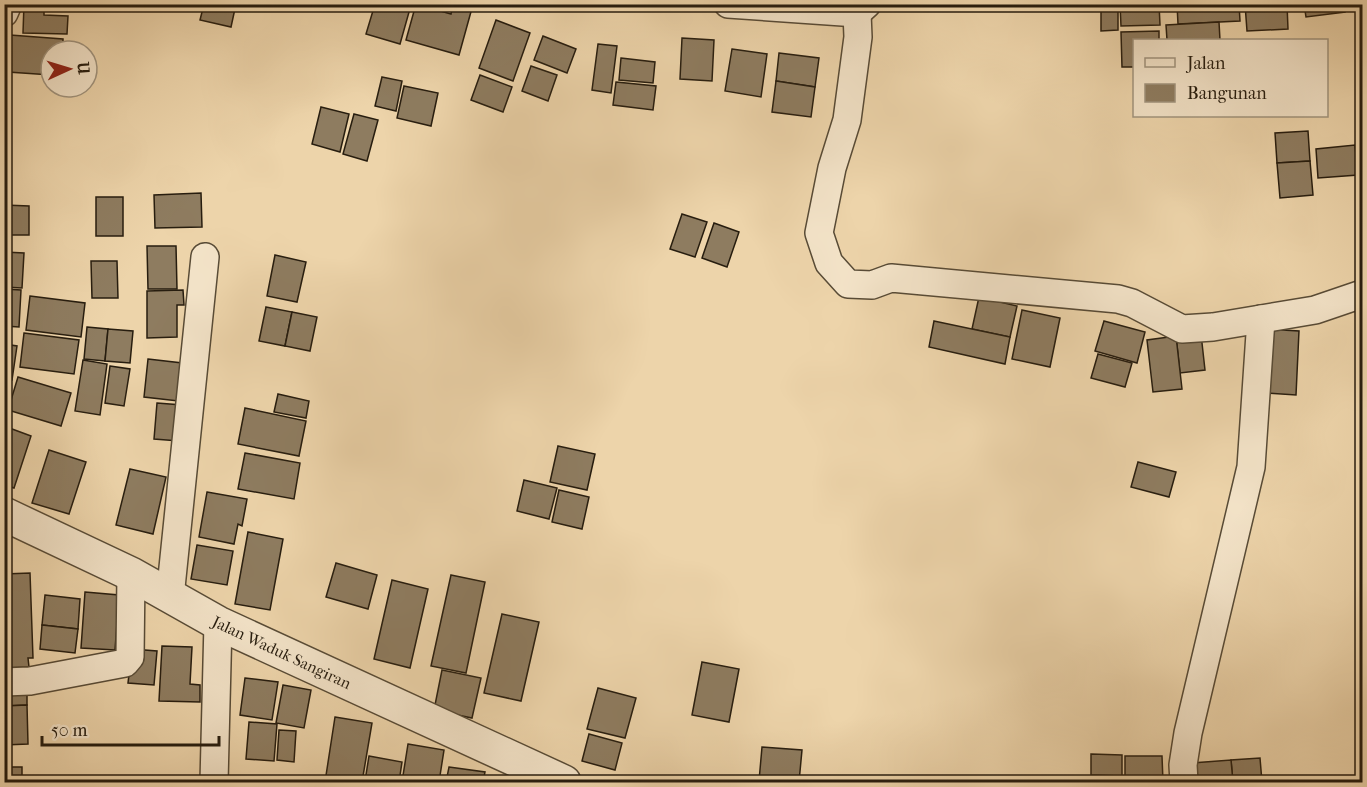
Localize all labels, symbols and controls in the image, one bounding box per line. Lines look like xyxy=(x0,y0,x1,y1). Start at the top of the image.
north arrow xyxy=(39,39,99,99)
legend xyxy=(1133,39,1328,117)
text: Jalan xyxy=(1185,53,1226,74)
text: U xyxy=(73,60,93,75)
text: Bangunan xyxy=(1187,83,1267,104)
street label: Jalan Waduk Sangiran xyxy=(208,611,355,693)
scale bar xyxy=(42,709,219,747)
text: 50 m xyxy=(51,720,88,741)

